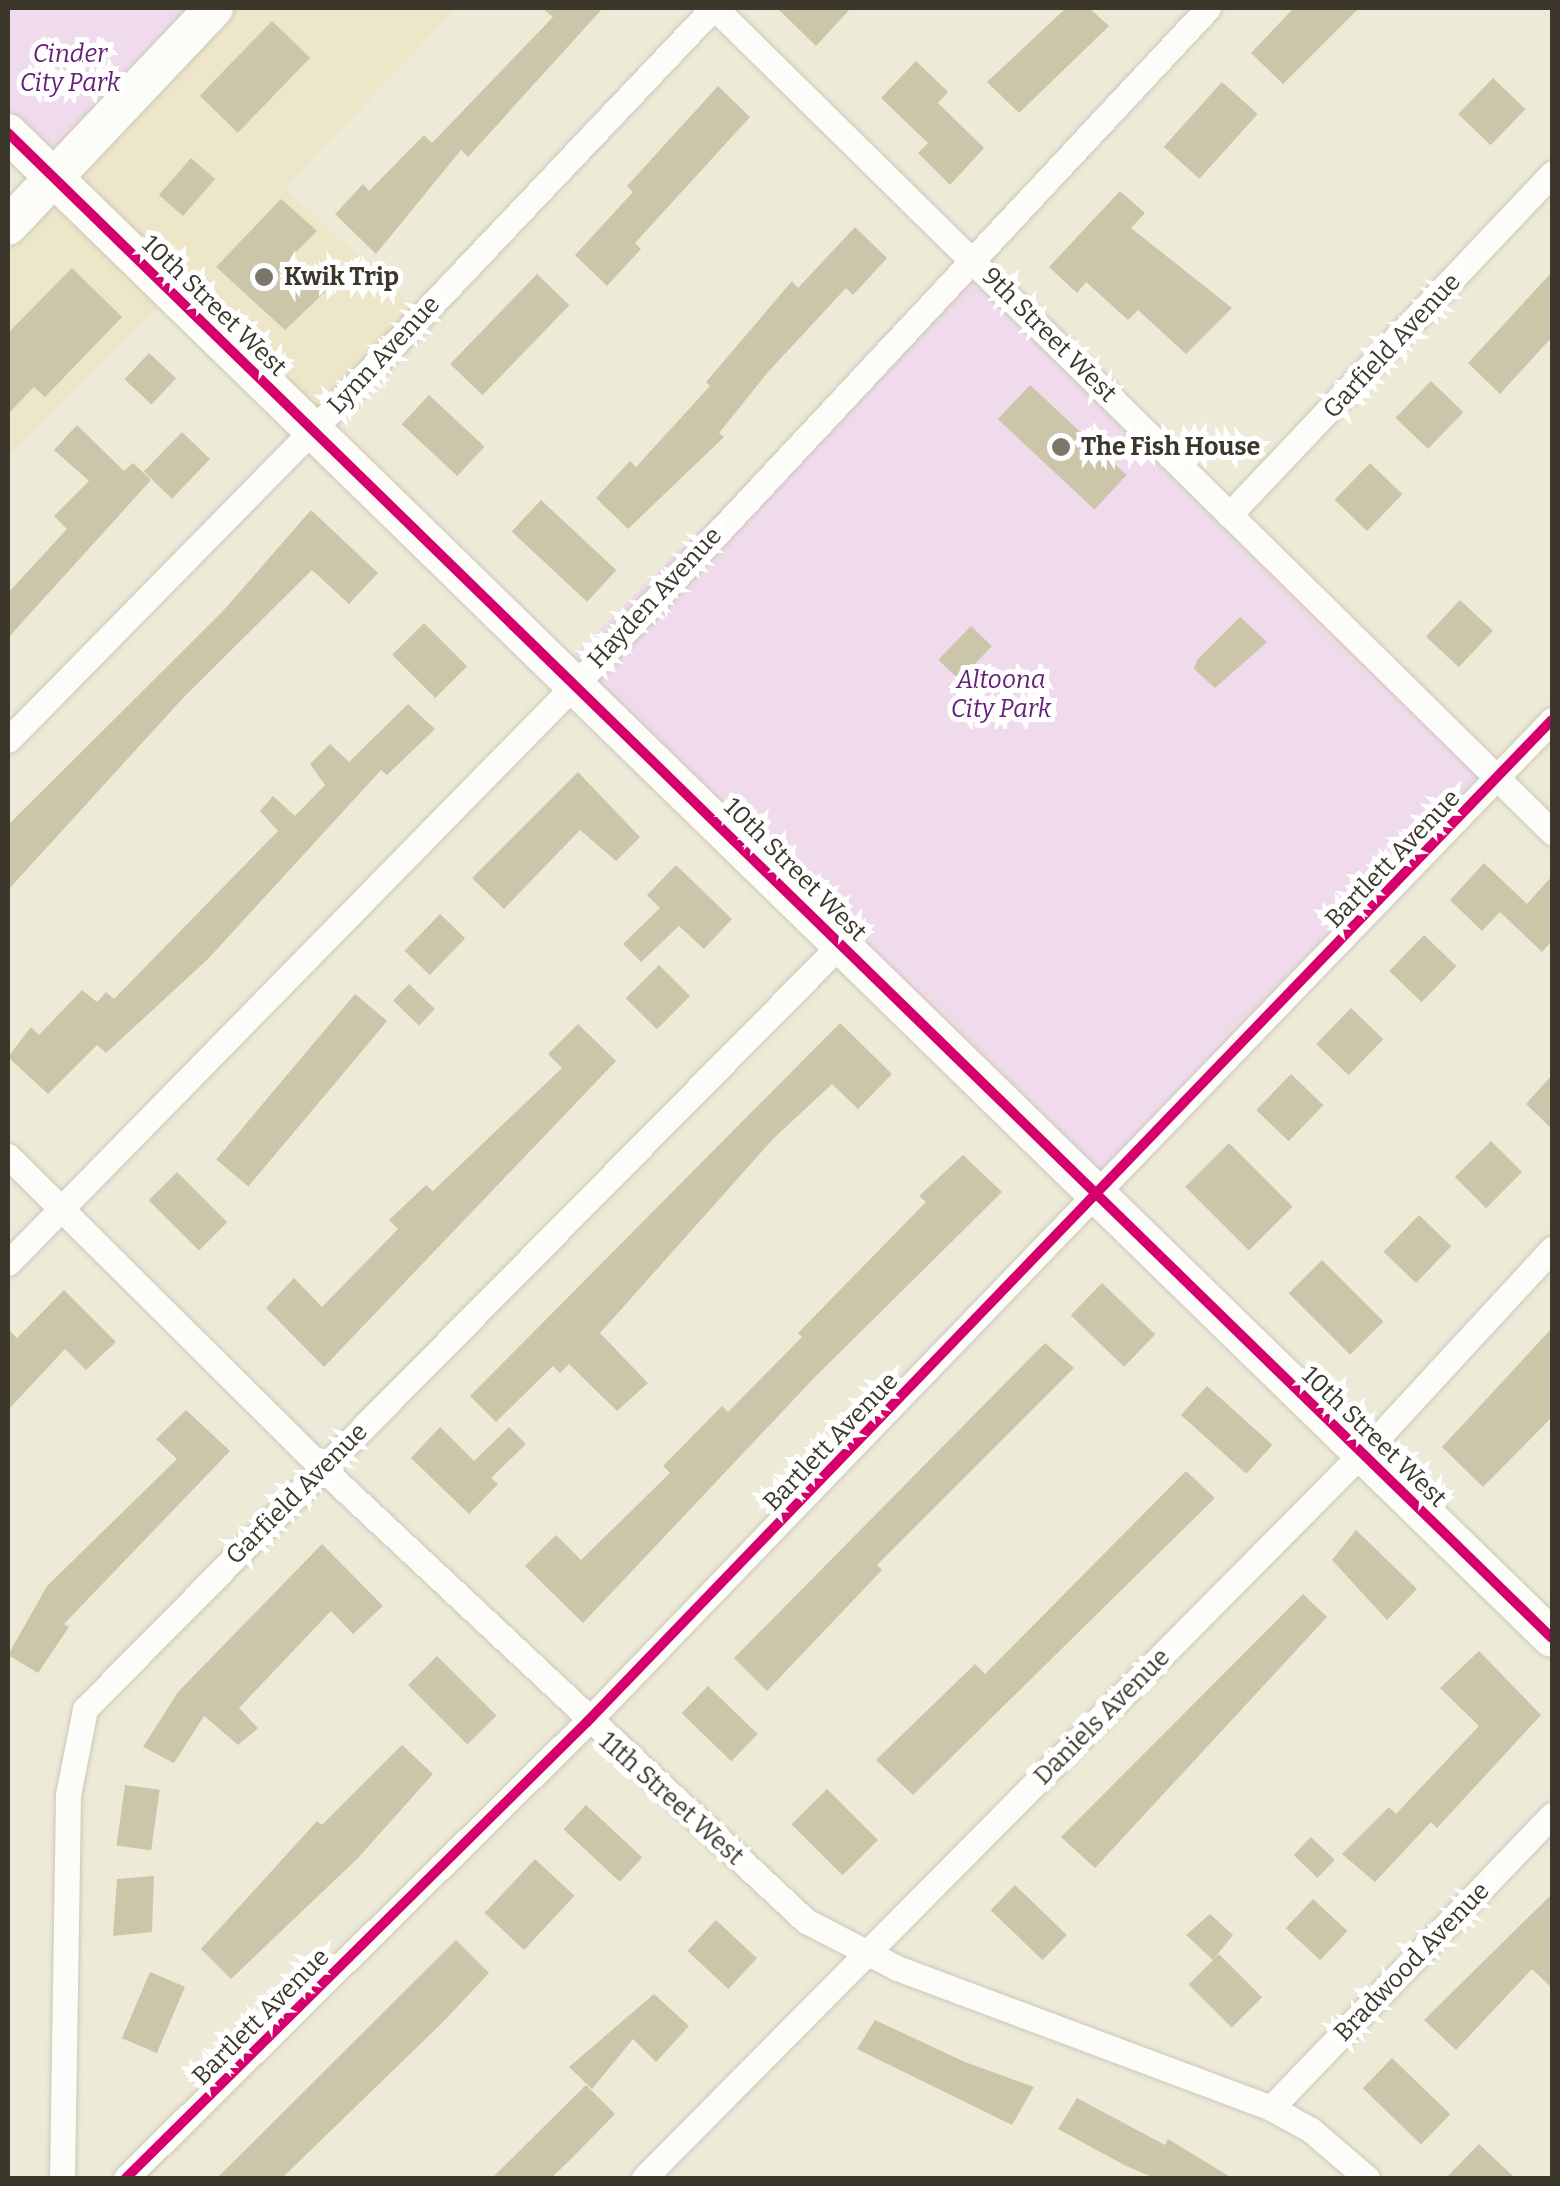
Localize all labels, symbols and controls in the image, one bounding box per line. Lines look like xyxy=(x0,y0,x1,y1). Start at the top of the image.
park label: Cinder City Park xyxy=(20,40,120,99)
street label: 10th Street West xyxy=(135,229,293,383)
street label: 9th Street West xyxy=(975,261,1123,409)
place label: Kwik Trip xyxy=(284,262,399,292)
marker: Kwik Trip xyxy=(253,266,275,288)
street label: Garfield Avenue xyxy=(1317,267,1467,425)
street label: Lynn Avenue xyxy=(322,290,446,420)
place label: The Fish House xyxy=(1081,432,1260,462)
marker: The Fish House xyxy=(1050,436,1072,458)
street label: Hayden Avenue xyxy=(582,521,728,675)
park label: Altoona City Park xyxy=(951,666,1051,725)
street label: Bartlett Avenue xyxy=(1319,784,1467,934)
street label: 10th Street West xyxy=(717,792,873,948)
street label: 10th Street West xyxy=(1295,1360,1453,1514)
street label: Bartlett Avenue xyxy=(757,1367,905,1517)
street label: Garfield Avenue xyxy=(220,1417,374,1571)
street label: Daniels Avenue xyxy=(1028,1643,1176,1791)
street label: 11th Street West xyxy=(593,1726,749,1872)
street label: Bradwood Avenue xyxy=(1328,1876,1496,2048)
street label: Bartlett Avenue xyxy=(186,1942,336,2092)

